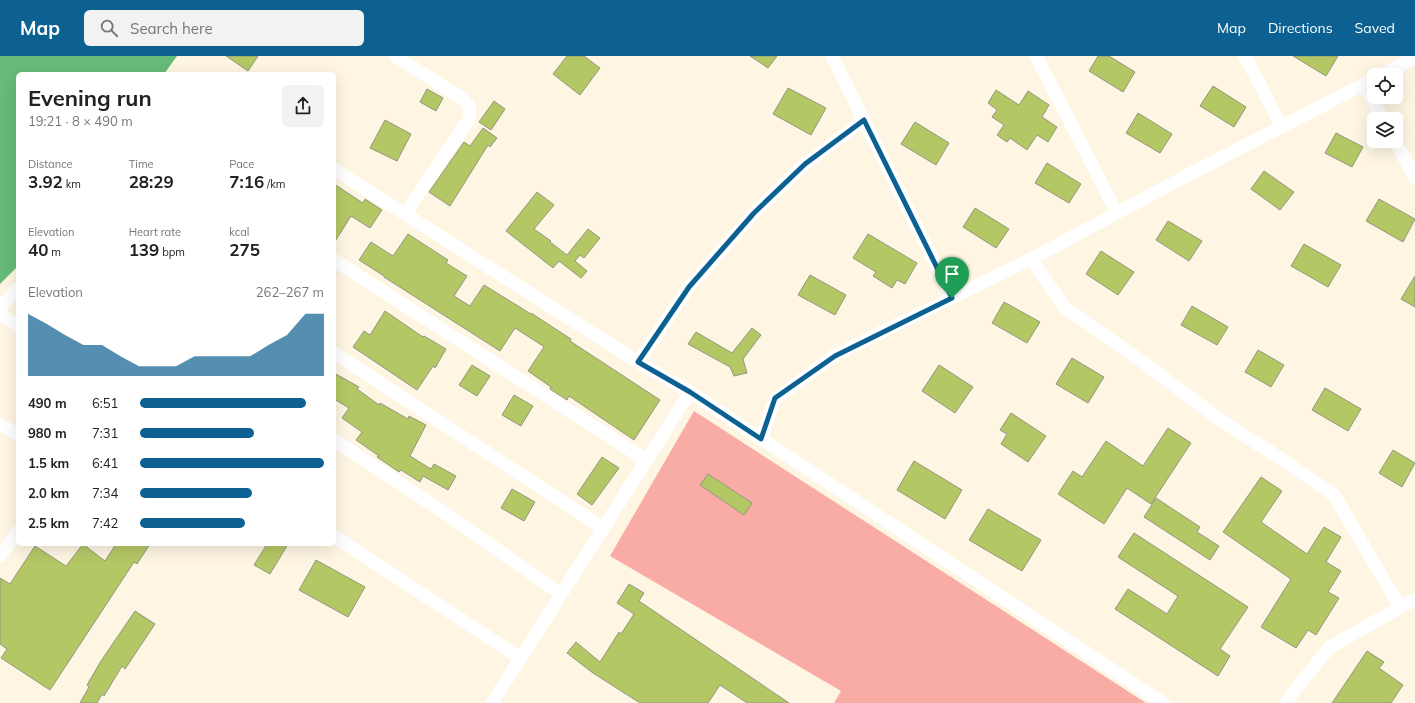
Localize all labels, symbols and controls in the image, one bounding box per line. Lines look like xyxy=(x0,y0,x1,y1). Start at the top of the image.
search box xyxy=(84,10,364,46)
text: Map xyxy=(20,16,60,40)
icon: search xyxy=(98,17,120,39)
text: Search here xyxy=(130,19,213,38)
text: Map xyxy=(1217,19,1246,37)
text: Directions xyxy=(1268,19,1333,37)
text: Saved xyxy=(1355,19,1395,37)
map controls xyxy=(1367,68,1403,148)
button: locate xyxy=(1367,68,1403,104)
text: Evening run xyxy=(28,84,152,112)
button: share xyxy=(282,85,324,127)
button: layers xyxy=(1367,112,1403,148)
text: 19:21 · 8 × 490 m xyxy=(28,113,133,129)
text: Distance xyxy=(28,157,72,171)
text: Time xyxy=(129,157,154,171)
text: Pace xyxy=(229,157,254,171)
text: 3.92 xyxy=(28,171,63,192)
text: 28:29 xyxy=(129,171,174,192)
text: 7:16 xyxy=(229,171,264,192)
text: km xyxy=(63,177,81,191)
text: /km xyxy=(264,177,285,191)
text: Elevation xyxy=(28,225,75,239)
text: Heart rate xyxy=(129,225,181,239)
text: kcal xyxy=(229,225,249,239)
text: 40 xyxy=(28,239,48,260)
text: 139 xyxy=(129,239,159,260)
text: 275 xyxy=(229,239,260,260)
text: m xyxy=(48,245,61,259)
text: bpm xyxy=(159,245,185,259)
pin xyxy=(935,257,969,298)
icon: arrive xyxy=(941,263,963,285)
text: Elevation xyxy=(28,284,83,300)
text: 262–267 m xyxy=(256,284,324,300)
text: 490 m xyxy=(28,395,67,411)
text: 6:51 xyxy=(92,395,118,411)
text: 980 m xyxy=(28,425,67,441)
text: 7:31 xyxy=(92,425,118,441)
text: 1.5 km xyxy=(28,455,69,471)
text: 6:41 xyxy=(92,455,118,471)
text: 2.0 km xyxy=(28,485,69,501)
text: 7:34 xyxy=(92,485,118,501)
text: 2.5 km xyxy=(28,515,69,531)
text: 7:42 xyxy=(92,515,118,531)

